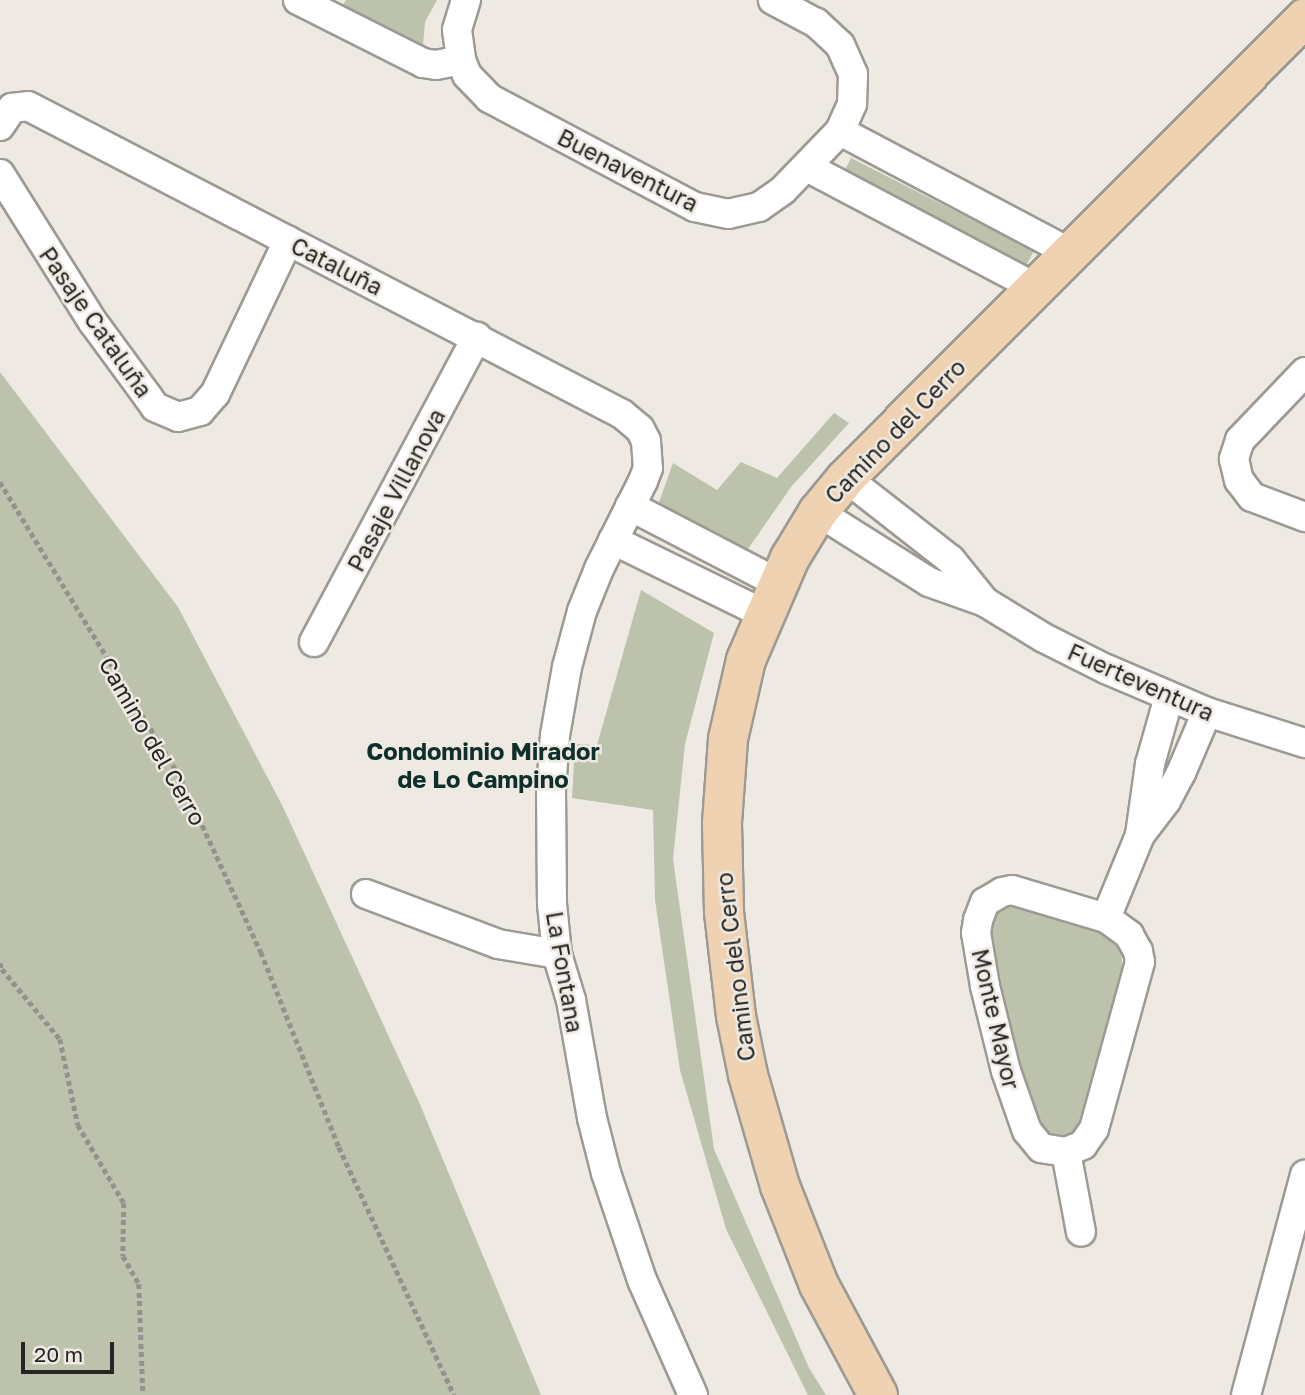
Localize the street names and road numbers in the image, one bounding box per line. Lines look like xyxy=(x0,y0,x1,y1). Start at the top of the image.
street label: Buenaventura xyxy=(553,123,703,217)
street label: Cataluña xyxy=(287,231,387,301)
street label: Pasaje Cataluña xyxy=(34,241,158,403)
street label: Camino del Cerro xyxy=(819,353,971,509)
street label: Pasaje Villanova xyxy=(342,404,450,576)
street label: Fuerteventura xyxy=(1064,637,1218,727)
street label: Camino del Cerro xyxy=(94,652,212,830)
street label: Camino del Cerro xyxy=(710,871,760,1063)
street label: La Fontana xyxy=(541,909,589,1035)
street label: Monte Mayor xyxy=(966,946,1026,1092)

